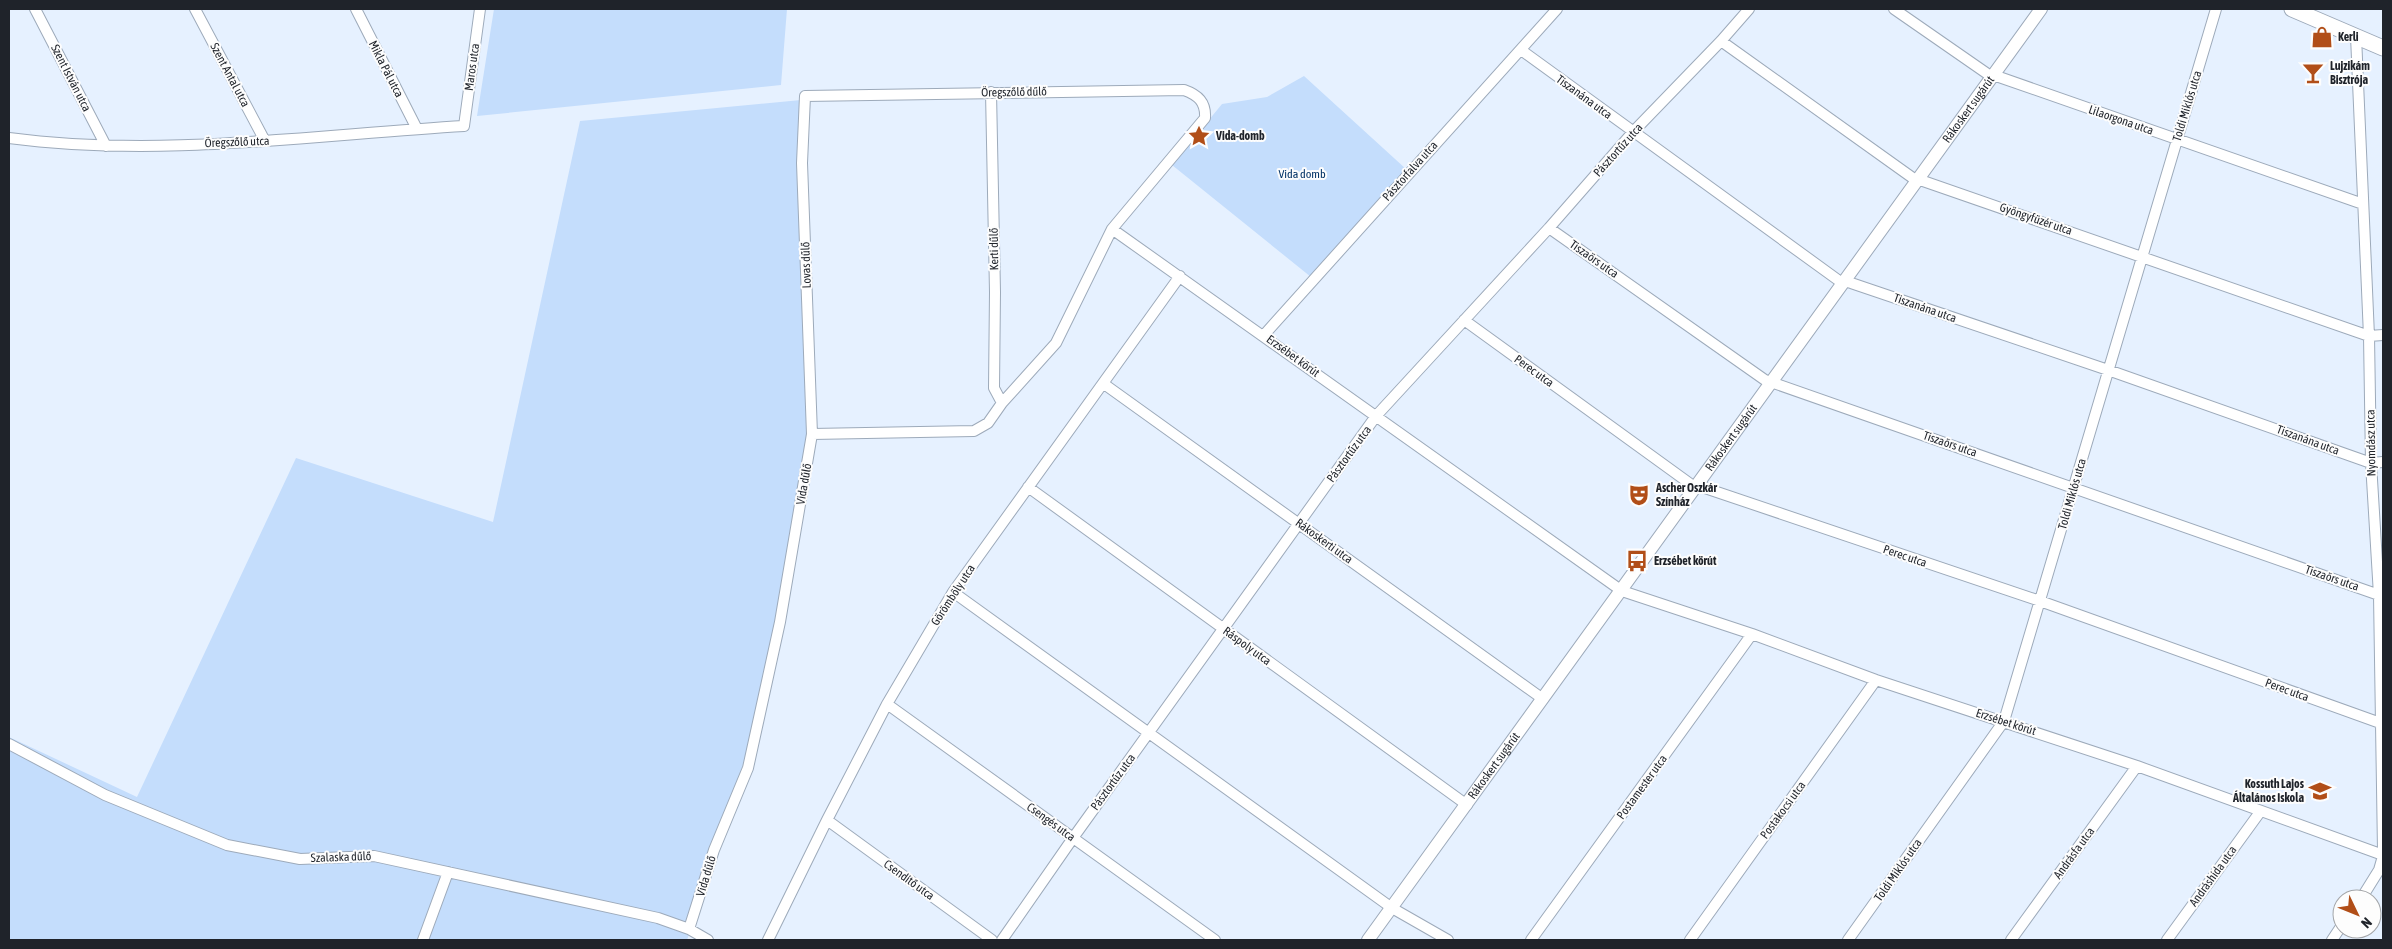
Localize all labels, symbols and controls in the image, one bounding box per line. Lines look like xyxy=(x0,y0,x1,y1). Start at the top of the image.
shop icon: Kerli xyxy=(2309,24,2335,50)
place label: Kerli xyxy=(2338,30,2359,44)
street label: Mikla Pál utca xyxy=(366,38,406,100)
street label: Szent Antal utca xyxy=(207,41,253,109)
street label: Szent István utca xyxy=(48,42,94,114)
street label: Maros utca xyxy=(462,42,482,92)
place label: Lujzikám Bisztrója xyxy=(2330,59,2370,87)
bar icon: Lujzikám Bisztrója xyxy=(2300,60,2326,86)
street label: Toldi Miklós utca xyxy=(2170,69,2204,143)
street label: Tiszanána utca xyxy=(1553,72,1615,122)
street label: Rákoskert sugárút xyxy=(1940,73,1998,145)
street label: Öregszőlő dűlő xyxy=(981,84,1047,100)
street label: Lilaorgona utca xyxy=(2087,102,2155,138)
street label: Pásztortűz utca xyxy=(1591,121,1645,179)
place icon: Vida-domb xyxy=(1186,123,1212,149)
place label: Vida-domb xyxy=(1215,129,1265,143)
street label: Öregszőlő utca xyxy=(204,134,270,150)
street label: Pásztorfalva utca xyxy=(1380,138,1440,204)
park label: Vida domb xyxy=(1278,167,1326,181)
street label: Gyöngyfüzér utca xyxy=(1998,200,2074,238)
street label: Kerti dűlő xyxy=(987,227,1001,270)
street label: Tiszaörs utca xyxy=(1567,237,1621,281)
street label: Lovas dűlő xyxy=(798,241,814,289)
street label: Tiszanána utca xyxy=(1892,291,1958,325)
street label: Erzsébet körút xyxy=(1264,332,1323,380)
street label: Perec utca xyxy=(1512,352,1556,390)
street label: Rákoskert sugárút xyxy=(1702,401,1760,474)
street label: Nyomdász utca xyxy=(2363,409,2379,477)
street label: Tiszanána utca xyxy=(2275,422,2341,458)
street label: Pásztortűz utca xyxy=(1324,423,1374,485)
street label: Tiszaörs utca xyxy=(1921,428,1979,460)
street label: Toldi Miklós utca xyxy=(2055,457,2089,531)
street label: Vida dűlő xyxy=(793,462,815,506)
place label: Ascher Oszkár Színház xyxy=(1655,481,1717,509)
theatre icon: Ascher Oszkár Színház xyxy=(1626,482,1652,508)
street label: Rákoskerti utca xyxy=(1293,516,1355,566)
street label: Perec utca xyxy=(1881,542,1929,570)
bus stop icon: Erzsébet körút xyxy=(1624,548,1650,574)
place label: Erzsébet körút xyxy=(1654,554,1717,568)
street label: Görömböly utca xyxy=(928,562,978,628)
street label: Tiszaörs utca xyxy=(2303,562,2361,594)
street label: Ráspoly utca xyxy=(1220,624,1274,668)
street label: Perec utca xyxy=(2263,676,2311,704)
street label: Erzsébet körút xyxy=(1974,706,2038,738)
street label: Rákoskert sugárút xyxy=(1465,729,1523,802)
street label: Pásztortűz utca xyxy=(1088,751,1138,813)
street label: Postamester utca xyxy=(1614,752,1670,822)
place label: Kossuth Lajos Általános Iskola xyxy=(2232,777,2305,805)
school or university icon: Kossuth Lajos Általános Iskola xyxy=(2307,778,2333,804)
street label: Postakocsi utca xyxy=(1757,779,1809,841)
street label: Csengés utca xyxy=(1024,800,1078,844)
street label: Andrásfa utca xyxy=(2051,825,2097,881)
street label: Toldi Miklós utca xyxy=(1871,836,1925,904)
street label: Andráshida utca xyxy=(2186,843,2240,909)
street label: Szalaska dűlő xyxy=(310,849,372,865)
street label: Vida dűlő xyxy=(693,854,719,898)
street label: Csendítő utca xyxy=(881,857,937,903)
north arrow xyxy=(2332,889,2382,939)
text: N xyxy=(2358,914,2375,931)

